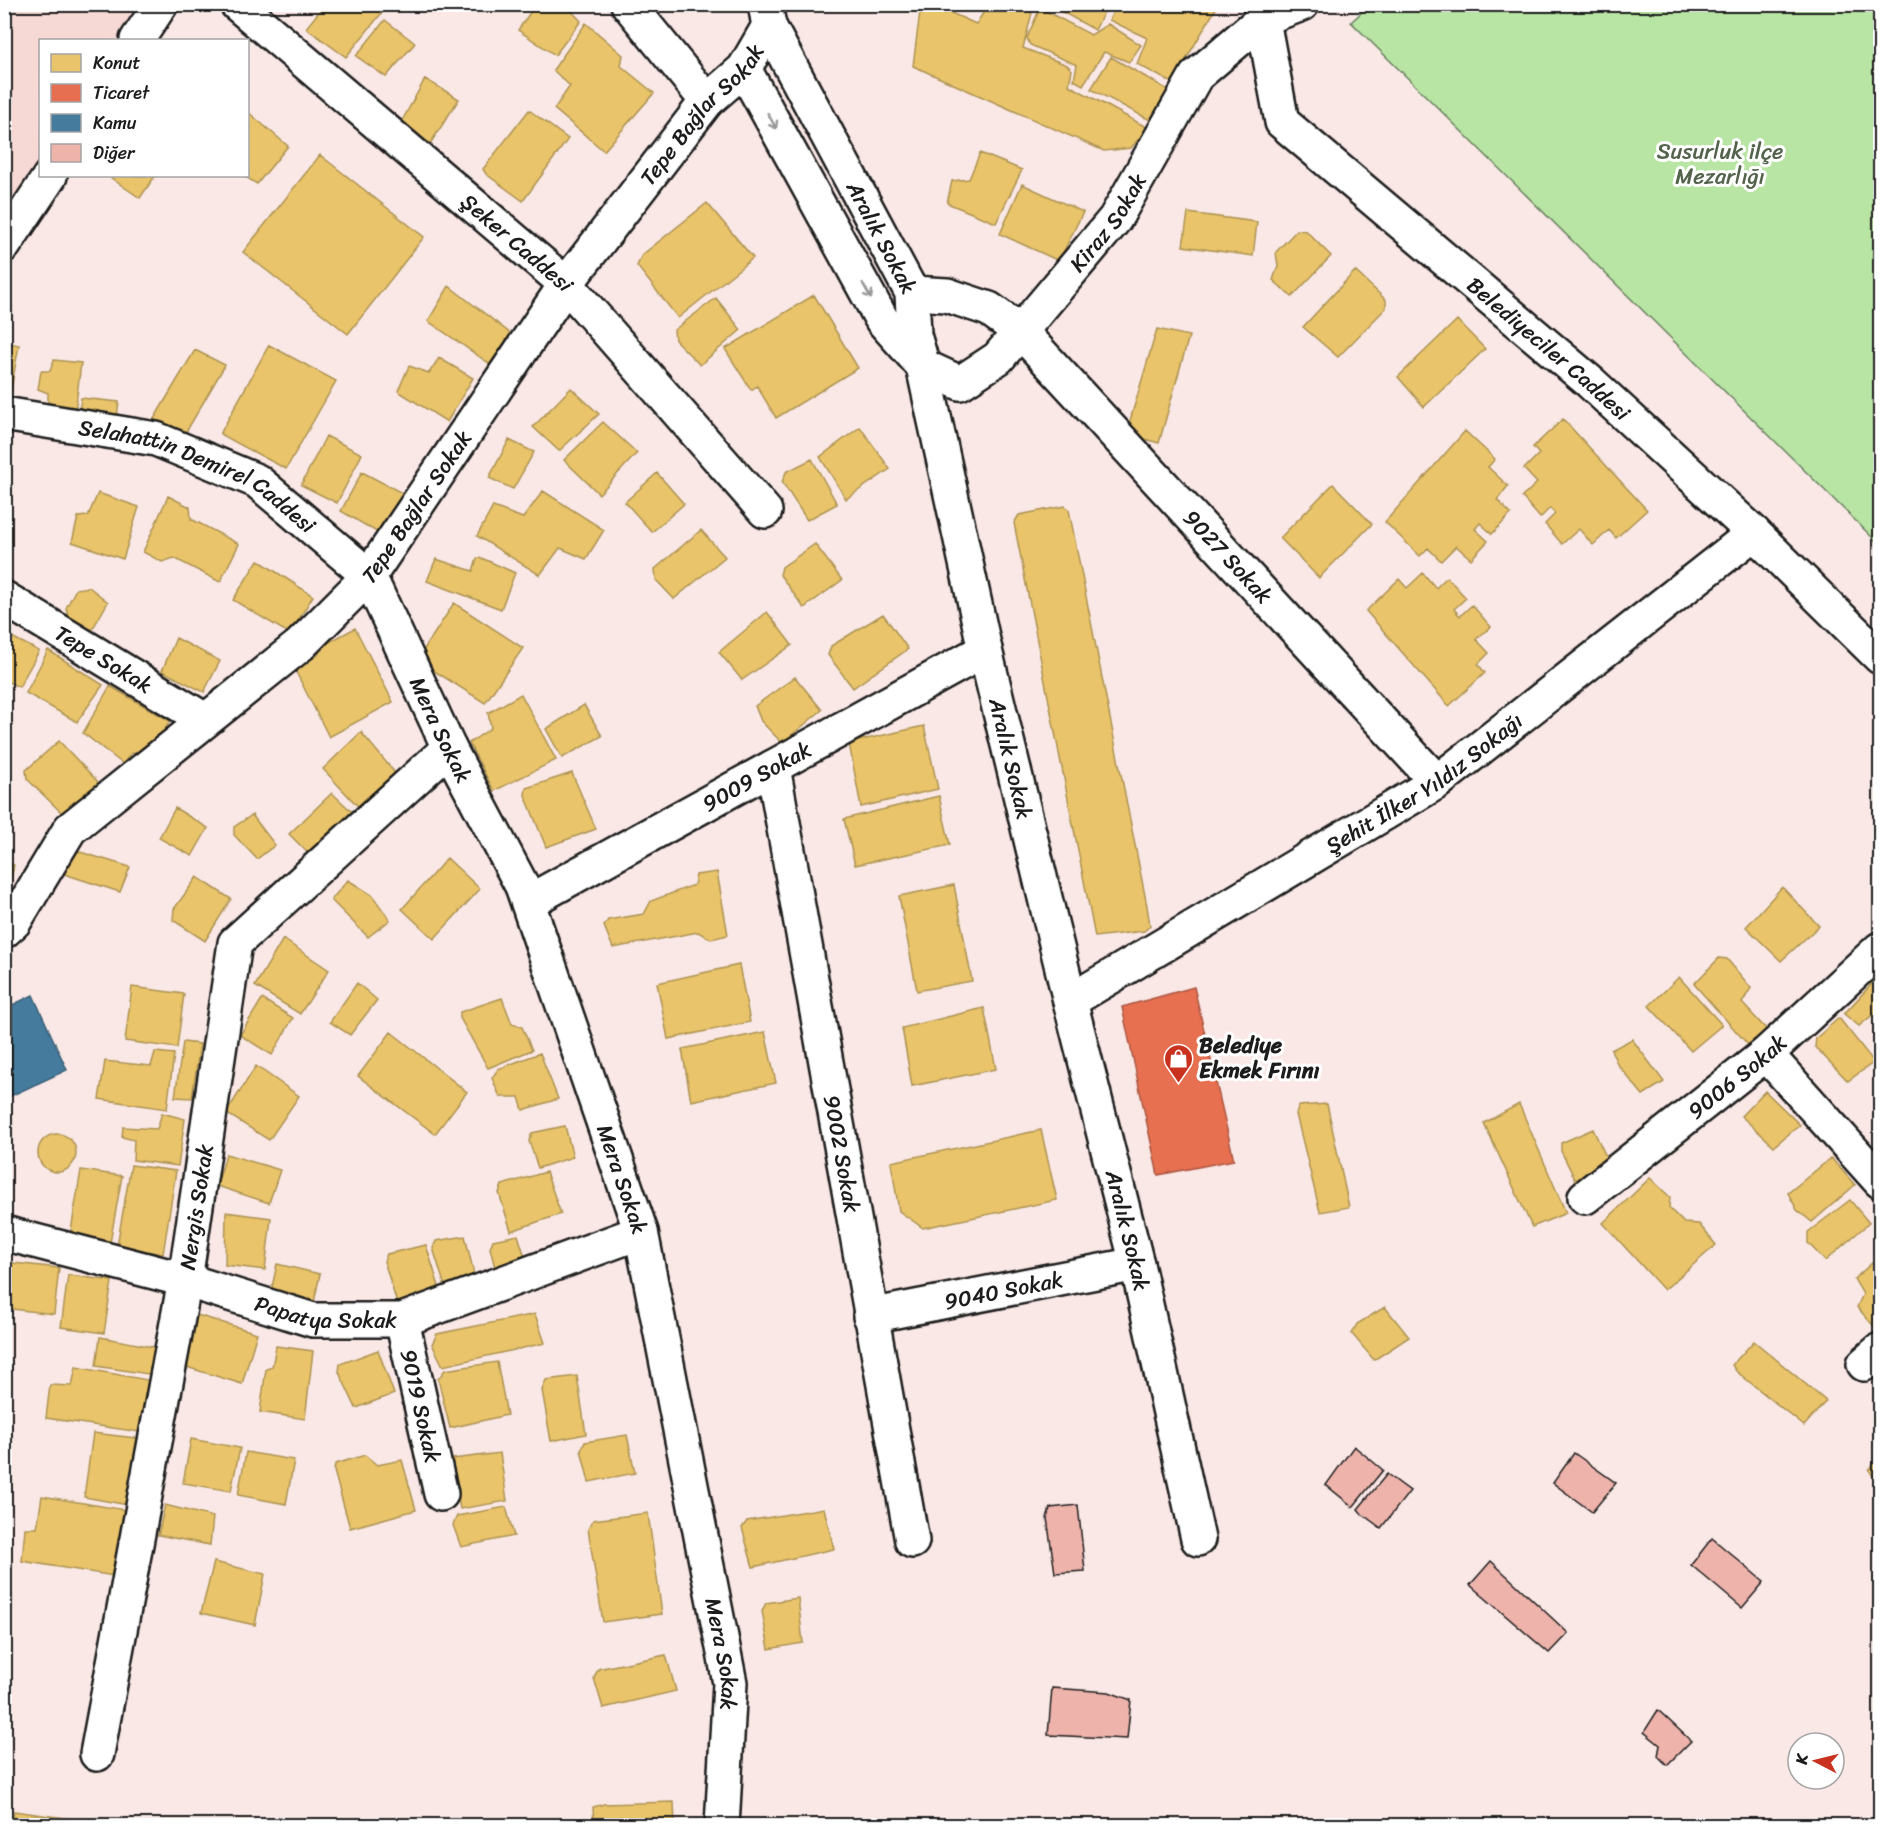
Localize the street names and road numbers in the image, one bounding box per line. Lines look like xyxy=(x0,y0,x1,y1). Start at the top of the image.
street label: Tepe Bağlar Sokak xyxy=(629,36,775,194)
street label: Kiraz Sokak xyxy=(1059,165,1157,281)
street label: Aralık Sokak xyxy=(835,173,928,301)
street label: Şeker Caddesi xyxy=(452,183,584,302)
street label: Belediyeciler Caddesi xyxy=(1458,267,1640,431)
street label: Selahattin Demirel Caddesi xyxy=(75,408,326,544)
street label: Tepe Bağlar Sokak xyxy=(352,422,482,594)
street label: 9027 Sokak xyxy=(1174,500,1282,613)
street label: Tepe Sokak xyxy=(47,614,161,704)
street label: Mera Sokak xyxy=(398,670,483,790)
street label: Aralık Sokak xyxy=(977,693,1044,823)
street label: Şehit İlker Yıldız Sokağı xyxy=(1318,702,1532,865)
street label: 9009 Sokak xyxy=(695,730,819,822)
street label: 9006 Sokak xyxy=(1679,1024,1797,1129)
street label: 9002 Sokak xyxy=(812,1092,872,1216)
street label: Mera Sokak xyxy=(585,1119,659,1240)
street label: Nergis Sokak xyxy=(168,1141,225,1273)
street label: Aralık Sokak xyxy=(1094,1165,1161,1295)
street label: 9040 Sokak xyxy=(941,1260,1067,1321)
street label: Papatya Sokak xyxy=(250,1284,397,1340)
street label: 9019 Sokak xyxy=(389,1345,452,1467)
street label: Mera Sokak xyxy=(694,1594,750,1711)

